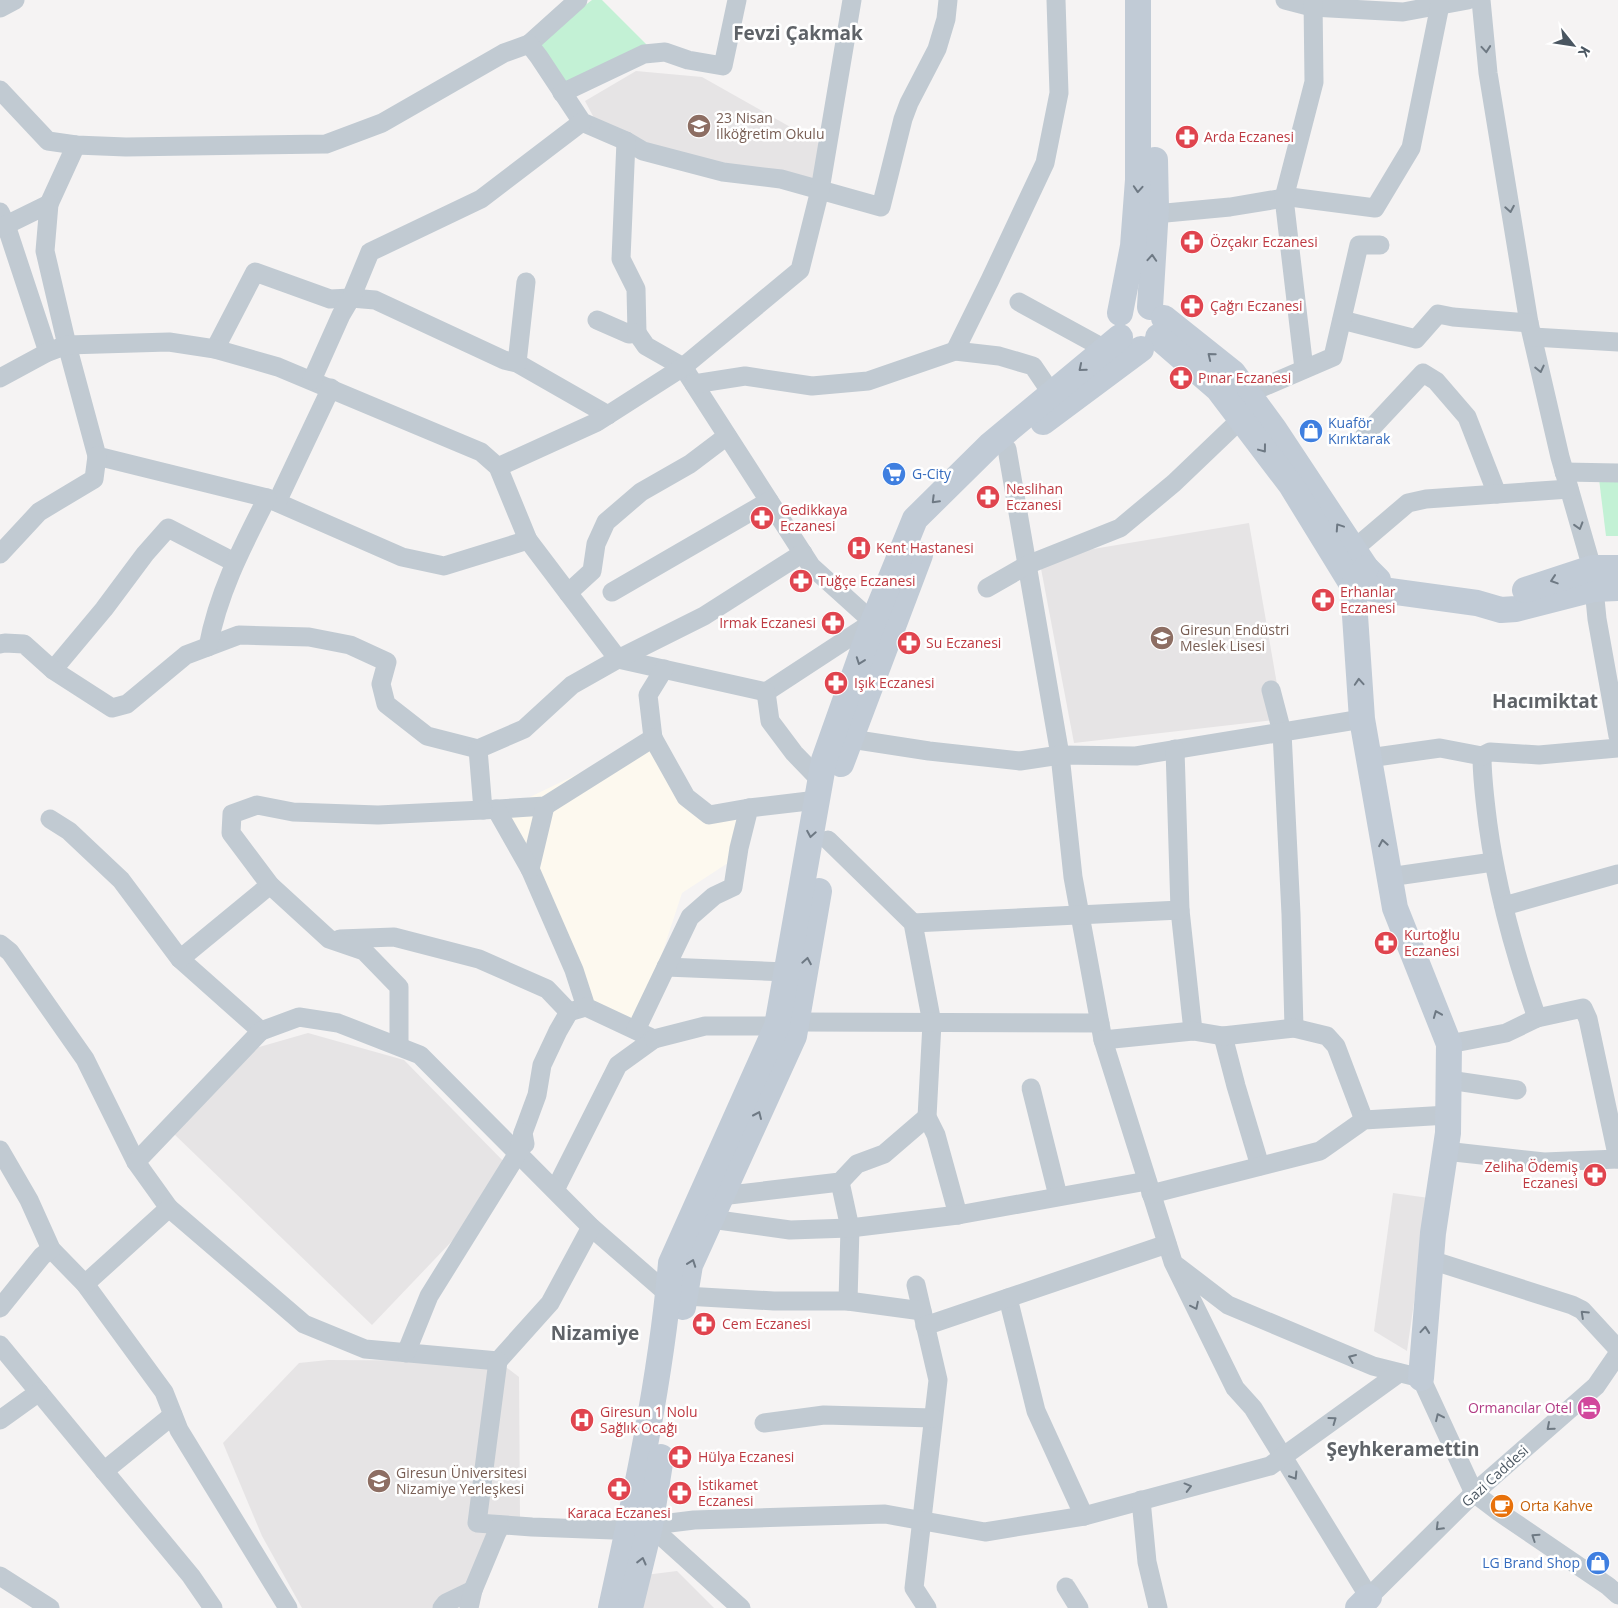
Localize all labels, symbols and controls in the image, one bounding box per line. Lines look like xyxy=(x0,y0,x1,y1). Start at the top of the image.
district label: Fevzi Çakmak xyxy=(733,20,863,46)
north arrow xyxy=(1548,20,1598,70)
text: K xyxy=(1574,43,1595,61)
one-way arrow xyxy=(1480,45,1491,53)
place label: 23 Nisan İlköğretim Okulu xyxy=(716,108,824,143)
school or university icon: 23 Nisan İlköğretim Okulu xyxy=(686,113,712,139)
pharmacy icon: Arda Eczanesi xyxy=(1174,124,1200,150)
place label: Arda Eczanesi xyxy=(1204,127,1294,146)
one-way arrow xyxy=(1132,185,1143,193)
one-way arrow xyxy=(1505,205,1515,213)
pharmacy icon: Özçakır Eczanesi xyxy=(1179,229,1205,255)
place label: Özçakır Eczanesi xyxy=(1210,232,1318,251)
one-way arrow xyxy=(1147,254,1158,262)
pharmacy icon: Çağrı Eczanesi xyxy=(1179,293,1205,319)
place label: Çağrı Eczanesi xyxy=(1210,296,1303,315)
one-way arrow xyxy=(1208,352,1217,361)
one-way arrow xyxy=(1079,363,1088,371)
one-way arrow xyxy=(1534,364,1545,373)
pharmacy icon: Pınar Eczanesi xyxy=(1168,365,1194,391)
place label: Pınar Eczanesi xyxy=(1198,368,1291,387)
place label: Kuaför Kırıktarak xyxy=(1328,413,1391,448)
shop icon: Kuaför Kırıktarak xyxy=(1298,418,1324,444)
one-way arrow xyxy=(1258,443,1266,452)
supermarket icon: G-City xyxy=(881,461,907,487)
place label: G-City xyxy=(912,464,952,483)
place label: Neslihan Eczanesi xyxy=(1006,479,1063,514)
pharmacy icon: Neslihan Eczanesi xyxy=(975,484,1001,510)
one-way arrow xyxy=(932,494,941,503)
place label: Gedikkaya Eczanesi xyxy=(780,500,847,535)
pharmacy icon: Gedikkaya Eczanesi xyxy=(749,505,775,531)
one-way arrow xyxy=(1574,522,1584,530)
one-way arrow xyxy=(1336,523,1346,532)
hospital icon: Kent Hastanesi xyxy=(846,535,872,561)
place label: Kent Hastanesi xyxy=(876,538,974,557)
pharmacy icon: Tuğçe Eczanesi xyxy=(788,568,814,594)
place label: Tuğçe Eczanesi xyxy=(818,571,916,590)
one-way arrow xyxy=(1550,574,1558,584)
place label: Erhanlar Eczanesi xyxy=(1340,582,1396,617)
pharmacy icon: Erhanlar Eczanesi xyxy=(1310,587,1336,613)
pharmacy icon: Irmak Eczanesi xyxy=(820,610,846,636)
place label: Irmak Eczanesi xyxy=(719,613,816,632)
place label: Giresun Endüstri Meslek Lisesi xyxy=(1180,620,1289,655)
school or university icon: Giresun Endüstri Meslek Lisesi xyxy=(1149,625,1175,651)
pharmacy icon: Su Eczanesi xyxy=(896,630,922,656)
place label: Su Eczanesi xyxy=(926,633,1001,652)
one-way arrow xyxy=(856,656,866,665)
pharmacy icon: Işık Eczanesi xyxy=(823,670,849,696)
place label: Işık Eczanesi xyxy=(854,673,935,692)
one-way arrow xyxy=(1354,678,1365,686)
district label: Hacımiktat xyxy=(1492,688,1598,714)
one-way arrow xyxy=(806,829,817,838)
one-way arrow xyxy=(1379,838,1389,847)
place label: Kurtoğlu Eczanesi xyxy=(1404,925,1460,960)
pharmacy icon: Kurtoğlu Eczanesi xyxy=(1373,930,1399,956)
one-way arrow xyxy=(802,956,812,965)
one-way arrow xyxy=(1433,1010,1443,1018)
one-way arrow xyxy=(752,1111,762,1120)
place label: Zeliha Ödemiş Eczanesi xyxy=(1485,1157,1578,1192)
pharmacy icon: Zeliha Ödemiş Eczanesi xyxy=(1582,1162,1608,1188)
one-way arrow xyxy=(686,1259,696,1267)
one-way arrow xyxy=(1188,1301,1199,1310)
pharmacy icon: Cem Eczanesi xyxy=(691,1311,717,1337)
one-way arrow xyxy=(1581,1311,1590,1320)
place label: Cem Eczanesi xyxy=(722,1314,811,1333)
district label: Nizamiye xyxy=(551,1320,639,1346)
one-way arrow xyxy=(1419,1325,1430,1333)
one-way arrow xyxy=(1349,1353,1357,1363)
hotel icon: Ormancılar Otel xyxy=(1576,1395,1602,1421)
place label: Ormancılar Otel xyxy=(1468,1398,1572,1417)
place label: Giresun 1 Nolu Sağlık Ocağı xyxy=(600,1402,698,1437)
hospital icon: Giresun 1 Nolu Sağlık Ocağı xyxy=(569,1407,595,1433)
one-way arrow xyxy=(1434,1413,1445,1422)
one-way arrow xyxy=(1327,1417,1337,1426)
one-way arrow xyxy=(1546,1421,1555,1430)
district label: Şeyhkeramettin xyxy=(1327,1436,1479,1462)
street label: Gazi Caddesi xyxy=(1457,1441,1532,1511)
pharmacy icon: Hülya Eczanesi xyxy=(667,1444,693,1470)
place label: Hülya Eczanesi xyxy=(698,1447,794,1466)
place label: Giresun Üniversitesi Nizamiye Yerleşkesi xyxy=(396,1463,527,1498)
school or university icon: Giresun Üniversitesi Nizamiye Yerleşkesi xyxy=(366,1468,392,1494)
one-way arrow xyxy=(1287,1470,1297,1479)
place label: İstikamet Eczanesi xyxy=(698,1475,758,1510)
pharmacy icon: Karaca Eczanesi xyxy=(606,1476,632,1502)
pharmacy icon: İstikamet Eczanesi xyxy=(667,1480,693,1506)
one-way arrow xyxy=(1184,1483,1192,1493)
cafe icon: Orta Kahve xyxy=(1489,1493,1515,1519)
place label: Orta Kahve xyxy=(1520,1496,1593,1515)
place label: Karaca Eczanesi xyxy=(567,1503,671,1522)
one-way arrow xyxy=(1436,1522,1445,1531)
one-way arrow xyxy=(1531,1533,1540,1543)
shop icon: LG Brand Shop xyxy=(1585,1550,1611,1576)
place label: LG Brand Shop xyxy=(1482,1553,1580,1572)
one-way arrow xyxy=(636,1556,647,1565)

